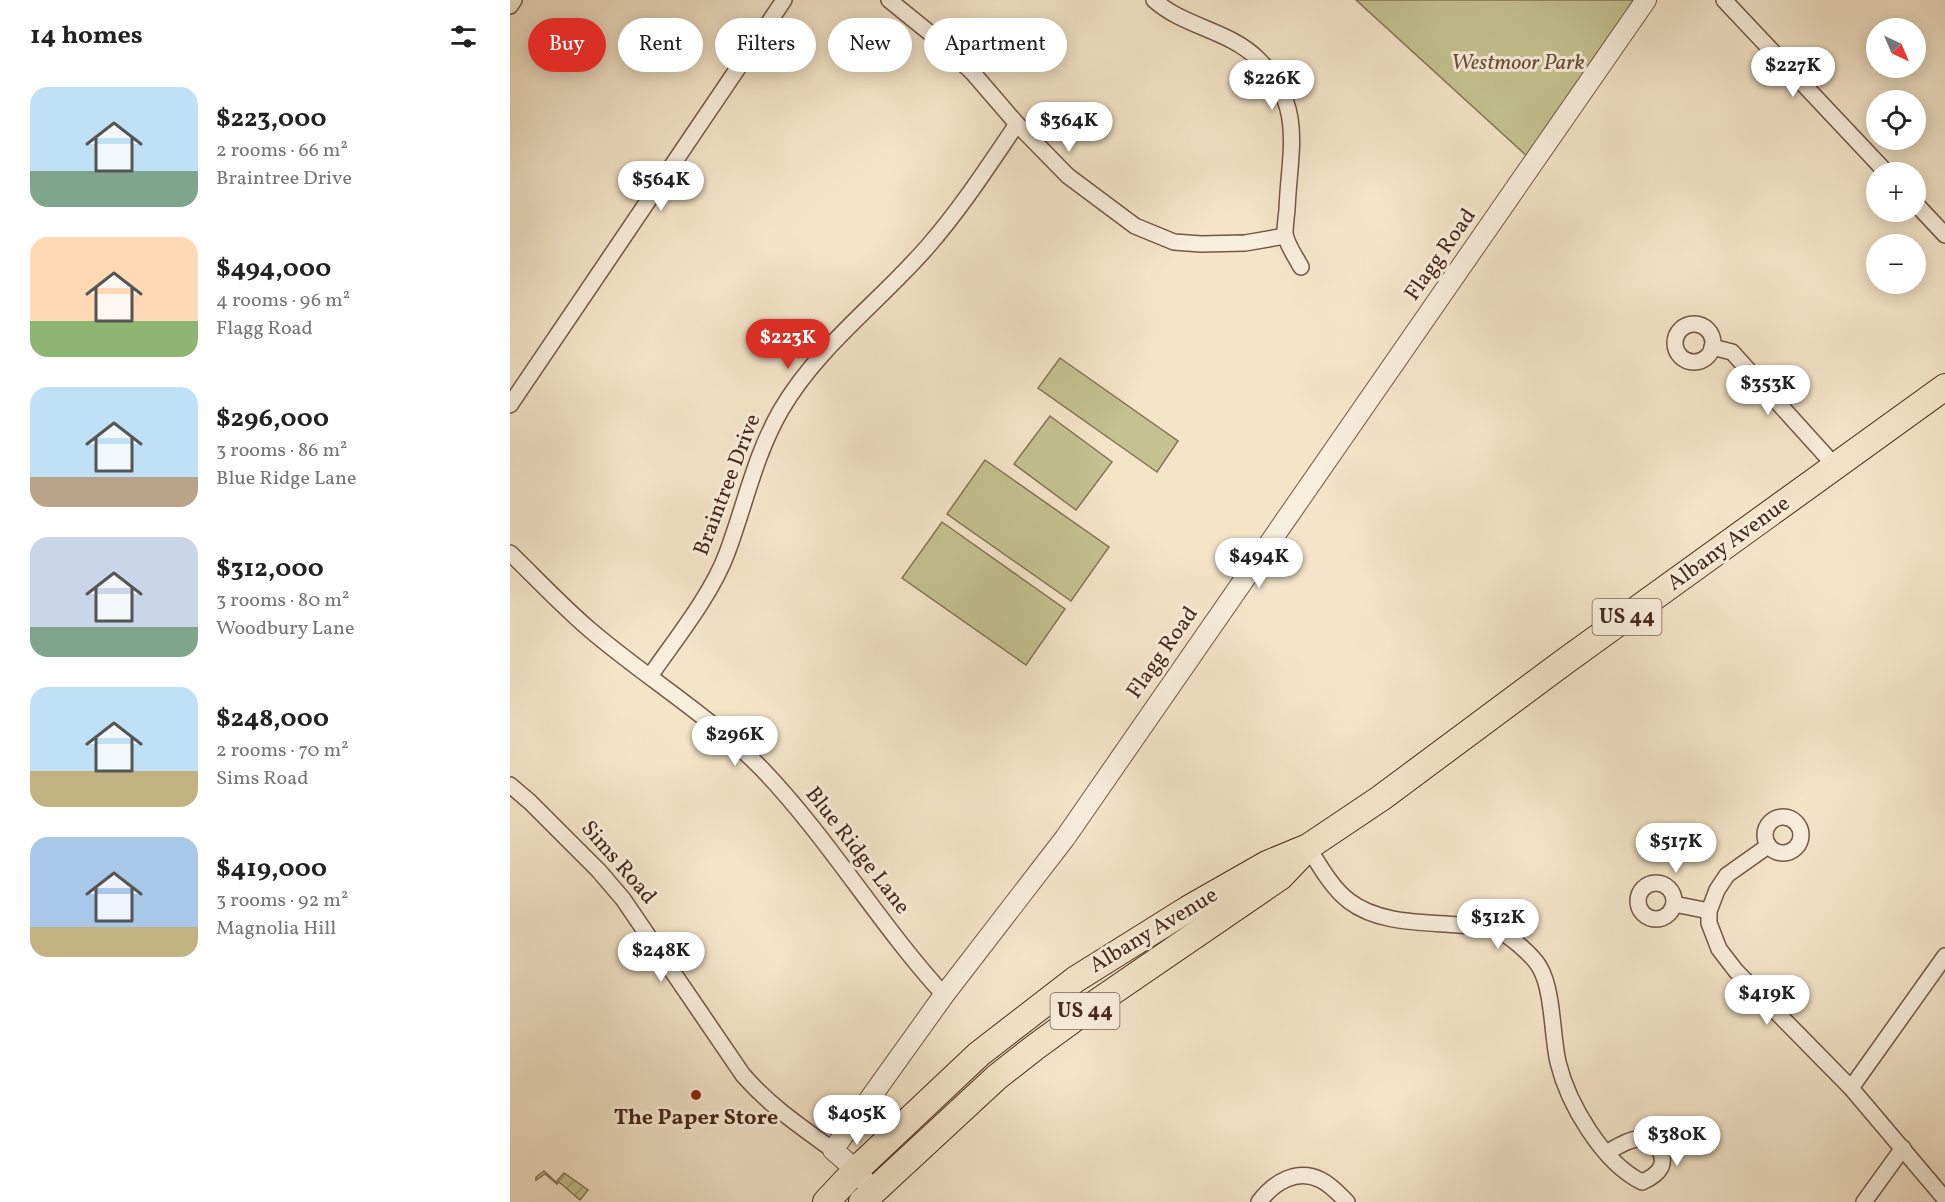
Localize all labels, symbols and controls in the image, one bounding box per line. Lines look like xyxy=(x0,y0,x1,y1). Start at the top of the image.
text: 14 homes xyxy=(30,18,143,54)
chip: Buy xyxy=(528,18,606,72)
chip: Rent xyxy=(618,18,703,72)
chip: Filters xyxy=(715,18,816,72)
chip: New xyxy=(828,18,912,72)
chip: Apartment xyxy=(924,18,1067,72)
north arrow xyxy=(1866,18,1926,78)
map controls xyxy=(1866,18,1926,294)
icon: filters xyxy=(447,20,480,53)
pin: $227K xyxy=(1751,47,1835,98)
park label: Westmoor Park xyxy=(1451,48,1585,79)
text: $227K xyxy=(1765,52,1821,80)
pin: $226K xyxy=(1230,60,1314,111)
text: $226K xyxy=(1243,65,1301,93)
button: locate xyxy=(1866,90,1926,150)
text: $223,000 xyxy=(216,101,327,137)
pin: $364K xyxy=(1027,102,1111,153)
text: $364K xyxy=(1040,107,1098,135)
icon: home xyxy=(78,111,150,183)
text: 2 rooms · 66 m² xyxy=(216,137,348,165)
pin: $564K xyxy=(619,161,703,212)
button: + xyxy=(1866,162,1926,222)
text: Braintree Drive xyxy=(216,165,352,193)
text: $564K xyxy=(632,166,690,194)
street label: Flagg Road xyxy=(1398,203,1484,307)
button: − xyxy=(1866,234,1926,294)
text: $494,000 xyxy=(216,251,331,287)
icon: home xyxy=(78,261,150,333)
text: 4 rooms · 96 m² xyxy=(216,287,350,315)
text: Flagg Road xyxy=(216,315,313,343)
pin: $223K xyxy=(746,319,830,370)
text: $223K xyxy=(760,324,816,352)
pin: $353K xyxy=(1726,365,1810,416)
text: $353K xyxy=(1740,370,1796,398)
text: $296,000 xyxy=(216,401,329,437)
street label: Braintree Drive xyxy=(687,410,769,560)
icon: home xyxy=(78,411,150,483)
text: 3 rooms · 86 m² xyxy=(216,437,347,465)
text: Blue Ridge Lane xyxy=(216,465,356,493)
street label: Albany Avenue xyxy=(1661,489,1797,599)
pin: $494K xyxy=(1217,538,1301,589)
text: $494K xyxy=(1229,543,1289,571)
text: $312,000 xyxy=(216,551,324,587)
icon: home xyxy=(78,561,150,633)
text: 3 rooms · 80 m² xyxy=(216,587,349,615)
road number: US 44 xyxy=(1592,599,1662,635)
street label: Flagg Road xyxy=(1120,601,1206,705)
text: Woodbury Lane xyxy=(216,615,354,643)
text: $248,000 xyxy=(216,701,329,737)
icon: home xyxy=(78,711,150,783)
pin: $296K xyxy=(693,716,777,767)
text: $296K xyxy=(706,721,764,749)
text: 2 rooms · 70 m² xyxy=(216,737,349,765)
text: Sims Road xyxy=(216,765,308,793)
street label: Blue Ridge Lane xyxy=(797,781,917,921)
street label: Sims Road xyxy=(573,814,663,912)
pin: $517K xyxy=(1634,823,1718,874)
text: $517K xyxy=(1650,828,1702,856)
text: $419,000 xyxy=(216,851,327,887)
icon: home xyxy=(78,861,150,933)
street label: Albany Avenue xyxy=(1084,880,1224,982)
text: 3 rooms · 92 m² xyxy=(216,887,348,915)
pin: $312K xyxy=(1456,899,1540,950)
text: $312K xyxy=(1471,904,1525,932)
text: Magnolia Hill xyxy=(216,915,336,943)
pin: $248K xyxy=(619,932,703,983)
text: $248K xyxy=(632,937,690,965)
pin: $419K xyxy=(1725,975,1809,1026)
text: $419K xyxy=(1739,980,1795,1008)
road number: US 44 xyxy=(1050,993,1120,1029)
marker: The Paper Store xyxy=(689,1088,703,1102)
pin: $405K xyxy=(815,1095,899,1146)
text: $405K xyxy=(827,1100,887,1128)
place label: The Paper Store xyxy=(614,1103,778,1134)
pin: $380K xyxy=(1635,1116,1719,1167)
text: $380K xyxy=(1647,1121,1707,1149)

